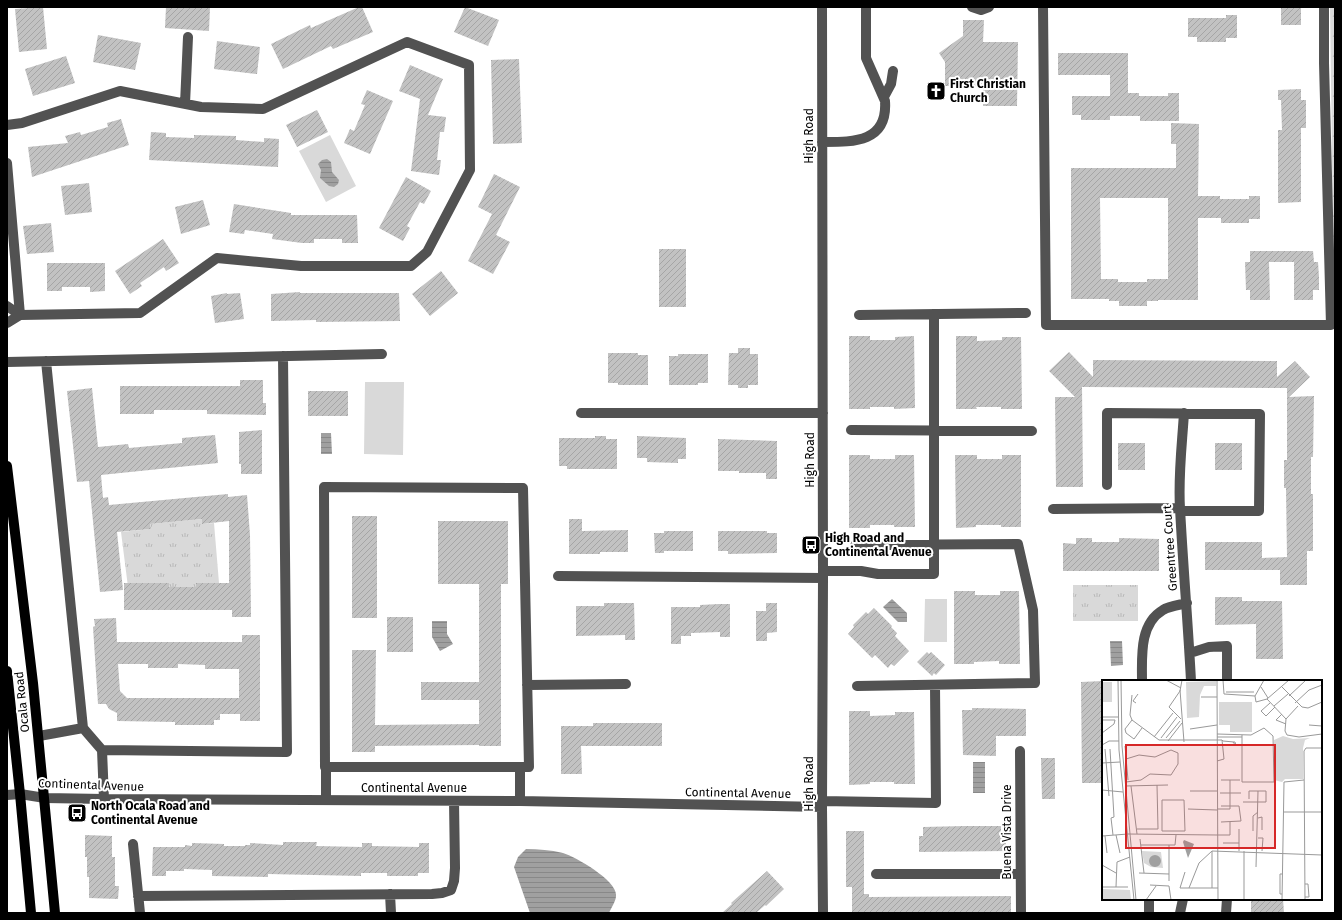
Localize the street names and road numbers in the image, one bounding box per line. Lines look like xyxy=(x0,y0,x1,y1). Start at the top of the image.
street label: High Road xyxy=(802,108,816,164)
street label: High Road xyxy=(803,432,817,488)
street label: Greentree Court xyxy=(1160,504,1180,592)
street label: Ocala Road xyxy=(12,671,32,733)
street label: High Road xyxy=(802,756,816,812)
street label: Continental Avenue xyxy=(38,776,144,794)
street label: Continental Avenue xyxy=(361,781,467,795)
street label: Buena Vista Drive xyxy=(1000,784,1014,880)
street label: Continental Avenue xyxy=(685,785,791,801)

